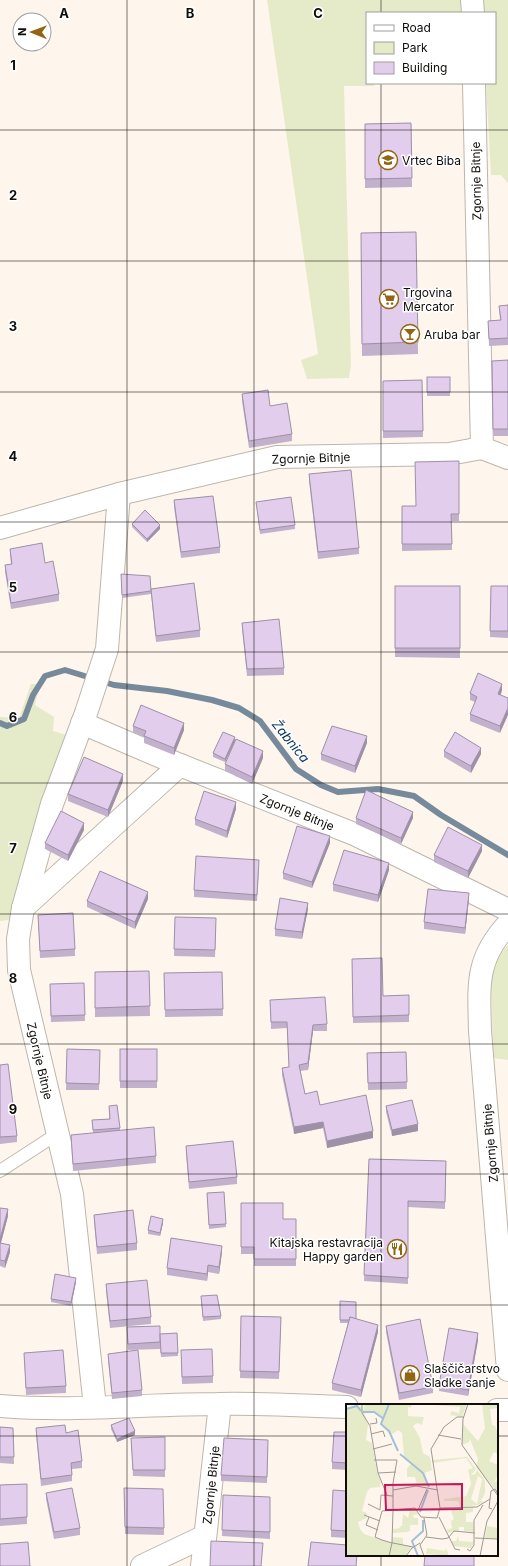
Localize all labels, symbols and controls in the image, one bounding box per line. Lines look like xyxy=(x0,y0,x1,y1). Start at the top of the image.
text: A xyxy=(59,5,69,21)
text: B xyxy=(186,5,195,21)
text: C xyxy=(313,5,323,21)
north arrow xyxy=(12,12,52,52)
legend xyxy=(366,12,496,84)
text: Road xyxy=(402,20,431,35)
text: N xyxy=(15,28,29,36)
text: Park xyxy=(402,40,428,55)
text: 1 xyxy=(10,57,16,73)
text: Building xyxy=(402,60,447,75)
street label: Zgornje Bitnje xyxy=(468,141,484,221)
school or university icon: Vrtec Biba xyxy=(377,149,399,171)
place label: Vrtec Biba xyxy=(402,153,461,168)
text: 2 xyxy=(9,187,17,203)
place label: Trgovina Mercator xyxy=(403,285,455,314)
supermarket icon: Trgovina Mercator xyxy=(378,288,400,310)
text: 3 xyxy=(9,318,17,334)
bar icon: Aruba bar xyxy=(399,323,421,345)
place label: Aruba bar xyxy=(424,327,481,342)
text: 4 xyxy=(9,448,18,464)
street label: Zgornje Bitnje xyxy=(271,449,351,467)
text: 5 xyxy=(9,579,17,595)
text: 6 xyxy=(9,709,17,725)
water label: Žabnica xyxy=(269,716,313,766)
street label: Zgornje Bitnje xyxy=(258,790,336,834)
text: 7 xyxy=(9,840,17,856)
text: 8 xyxy=(9,970,17,986)
street label: Zgornje Bitnje xyxy=(24,1021,56,1101)
text: 9 xyxy=(9,1101,17,1117)
street label: Zgornje Bitnje xyxy=(479,1103,501,1183)
place label: Kitajska restavracija Happy garden xyxy=(270,1235,383,1264)
restaurant icon: Kitajska restavracija Happy garden xyxy=(386,1238,408,1260)
place label: Slaščičarstvo Sladke sanje xyxy=(424,1361,500,1390)
shop icon: Slaščičarstvo Sladke sanje xyxy=(399,1364,421,1386)
inset map xyxy=(346,1404,498,1556)
street label: Zgornje Bitnje xyxy=(199,1445,223,1525)

